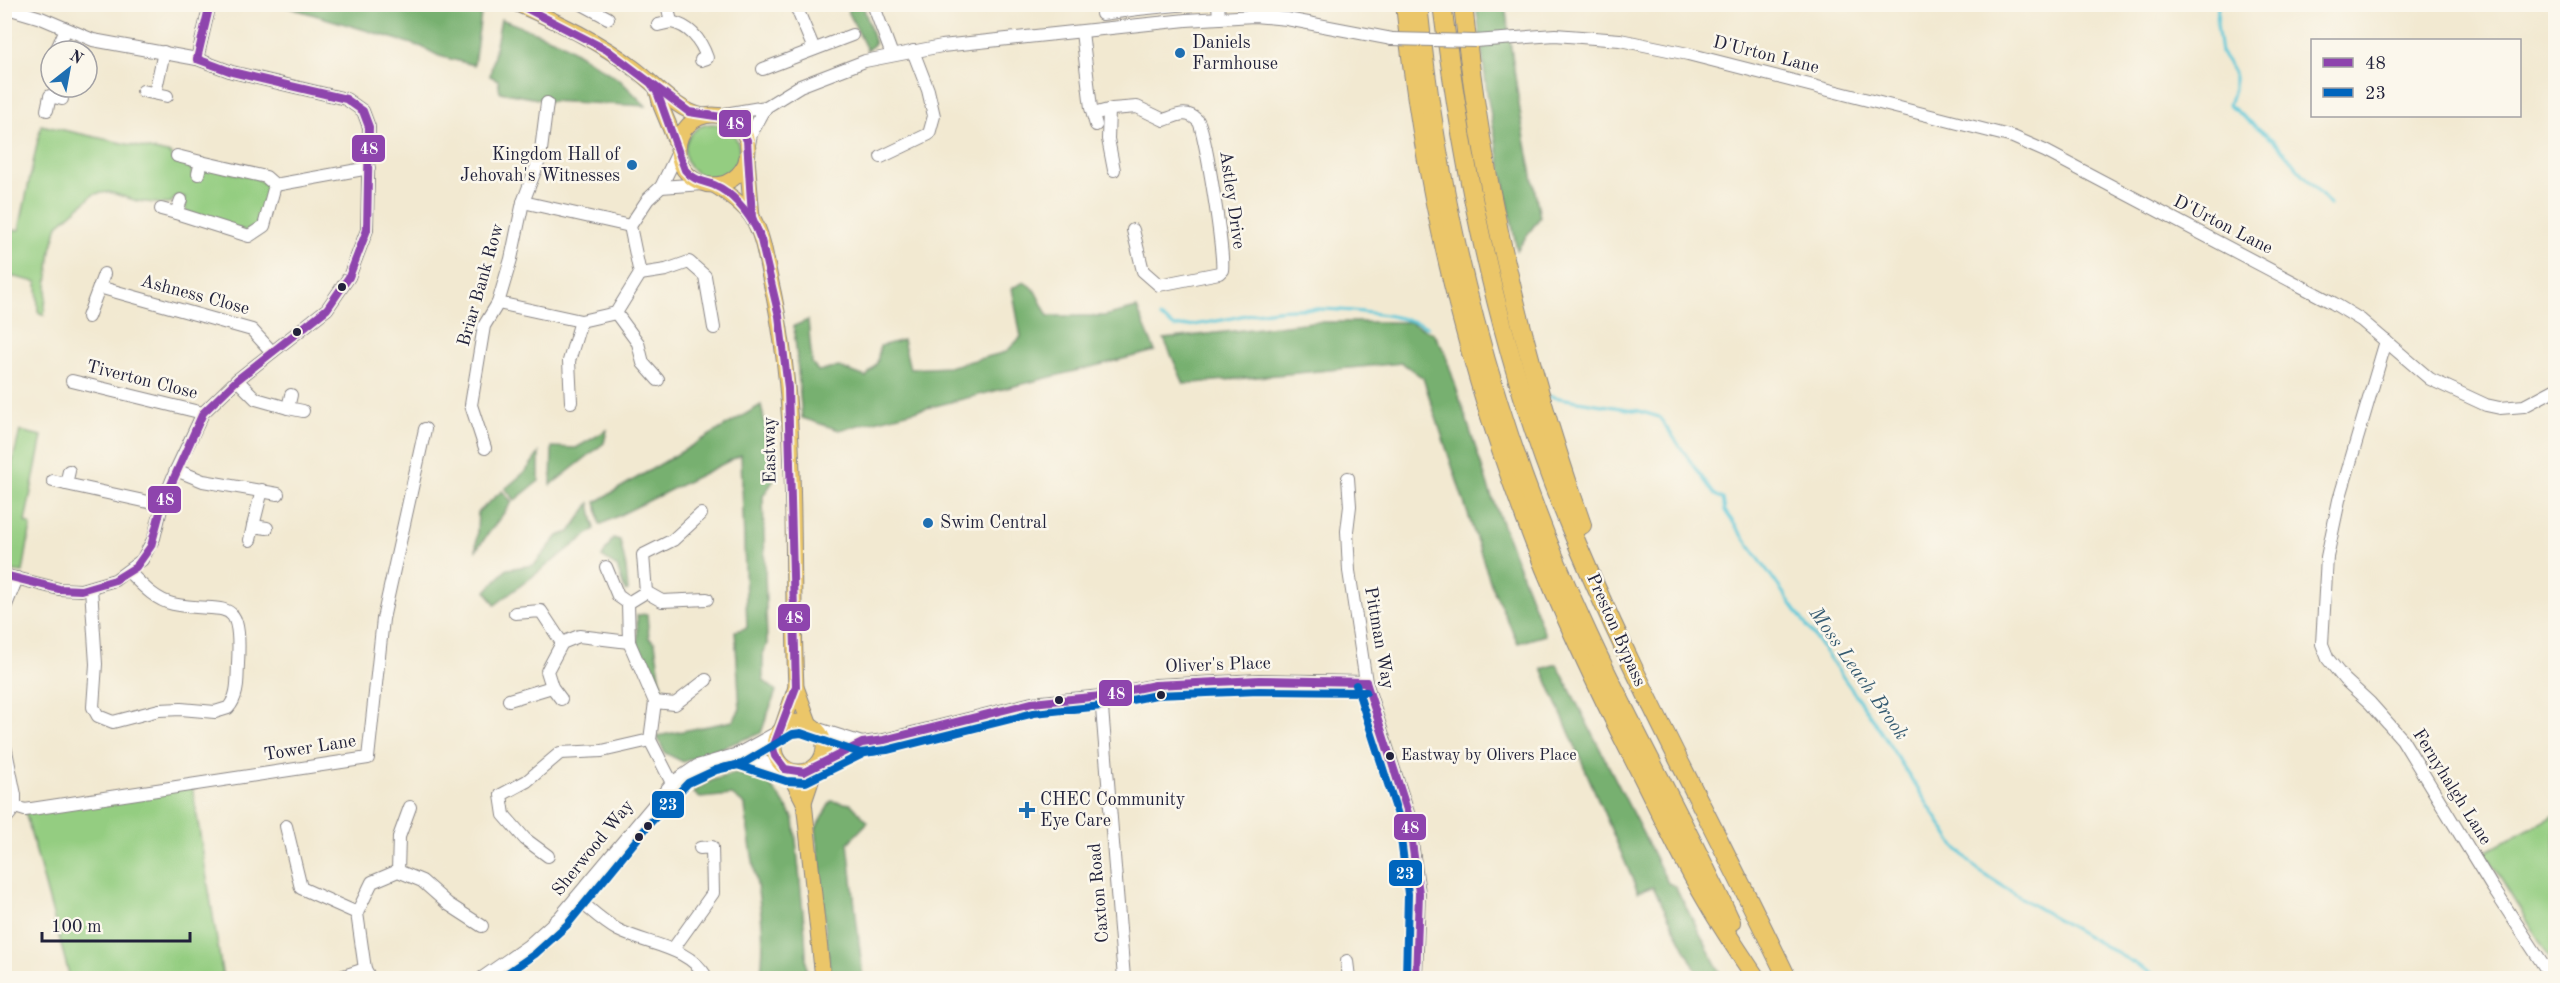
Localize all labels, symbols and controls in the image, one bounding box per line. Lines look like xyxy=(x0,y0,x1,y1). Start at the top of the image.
street label: D'Urton Lane xyxy=(1711,33,1821,77)
place label: Daniels Farmhouse xyxy=(1192,34,1278,73)
north arrow xyxy=(39,39,99,99)
legend xyxy=(2311,39,2521,117)
marker: Daniels Farmhouse xyxy=(1173,46,1187,60)
text: N xyxy=(66,48,86,68)
text: 48 xyxy=(2365,55,2386,73)
text: 23 xyxy=(2365,85,2386,103)
line badge: 48 xyxy=(718,109,752,138)
text: 48 xyxy=(726,117,744,133)
line badge: 48 xyxy=(351,134,386,163)
text: 48 xyxy=(360,142,378,158)
place label: Kingdom Hall of Jehovah's Witnesses xyxy=(460,146,621,185)
street label: Astley Drive xyxy=(1216,150,1248,250)
marker: Kingdom Hall of Jehovah's Witnesses xyxy=(625,158,639,172)
street label: D'Urton Lane xyxy=(2170,192,2276,258)
street label: Briar Bank Row xyxy=(455,222,507,348)
street label: Ashness Close xyxy=(139,272,251,318)
unlabelled marker xyxy=(336,281,348,293)
unlabelled marker xyxy=(291,326,303,338)
street label: Tiverton Close xyxy=(85,357,199,403)
street label: Eastway xyxy=(760,416,780,484)
line badge: 48 xyxy=(147,485,182,514)
text: 48 xyxy=(156,493,174,509)
place label: Swim Central xyxy=(940,514,1047,532)
marker: Swim Central xyxy=(921,516,935,530)
street label: Preston Bypass xyxy=(1583,571,1649,689)
street label: Pittman Way xyxy=(1361,585,1397,691)
line badge: 48 xyxy=(777,603,811,632)
water label: Moss Leach Brook xyxy=(1804,603,1911,744)
text: 48 xyxy=(785,611,803,627)
street label: Oliver's Place xyxy=(1165,654,1271,676)
line badge: 48 xyxy=(1098,679,1133,707)
text: 48 xyxy=(1107,687,1125,703)
unlabelled marker xyxy=(1155,689,1167,701)
unlabelled marker xyxy=(1053,694,1065,706)
street label: Fernyhalgh Lane xyxy=(2409,726,2495,848)
street label: Tower Lane xyxy=(263,732,357,764)
place label: Eastway by Olivers Place xyxy=(1401,748,1577,764)
marker: Eastway by Olivers Place xyxy=(1384,750,1396,762)
line badge: 23 xyxy=(651,790,685,819)
place label: CHEC Community Eye Care xyxy=(1040,791,1186,830)
street label: Sherwood Way xyxy=(549,796,637,899)
text: 23 xyxy=(659,798,677,814)
marker: CHEC Community Eye Care xyxy=(1018,801,1036,819)
line badge: 48 xyxy=(1393,813,1427,841)
unlabelled marker xyxy=(642,820,654,832)
text: 48 xyxy=(1401,821,1419,837)
unlabelled marker xyxy=(633,831,645,843)
street label: Caxton Road xyxy=(1086,842,1112,944)
line badge: 23 xyxy=(1388,859,1423,887)
text: 23 xyxy=(1396,867,1414,883)
scale bar xyxy=(42,905,190,943)
text: 100 m xyxy=(51,918,102,936)

